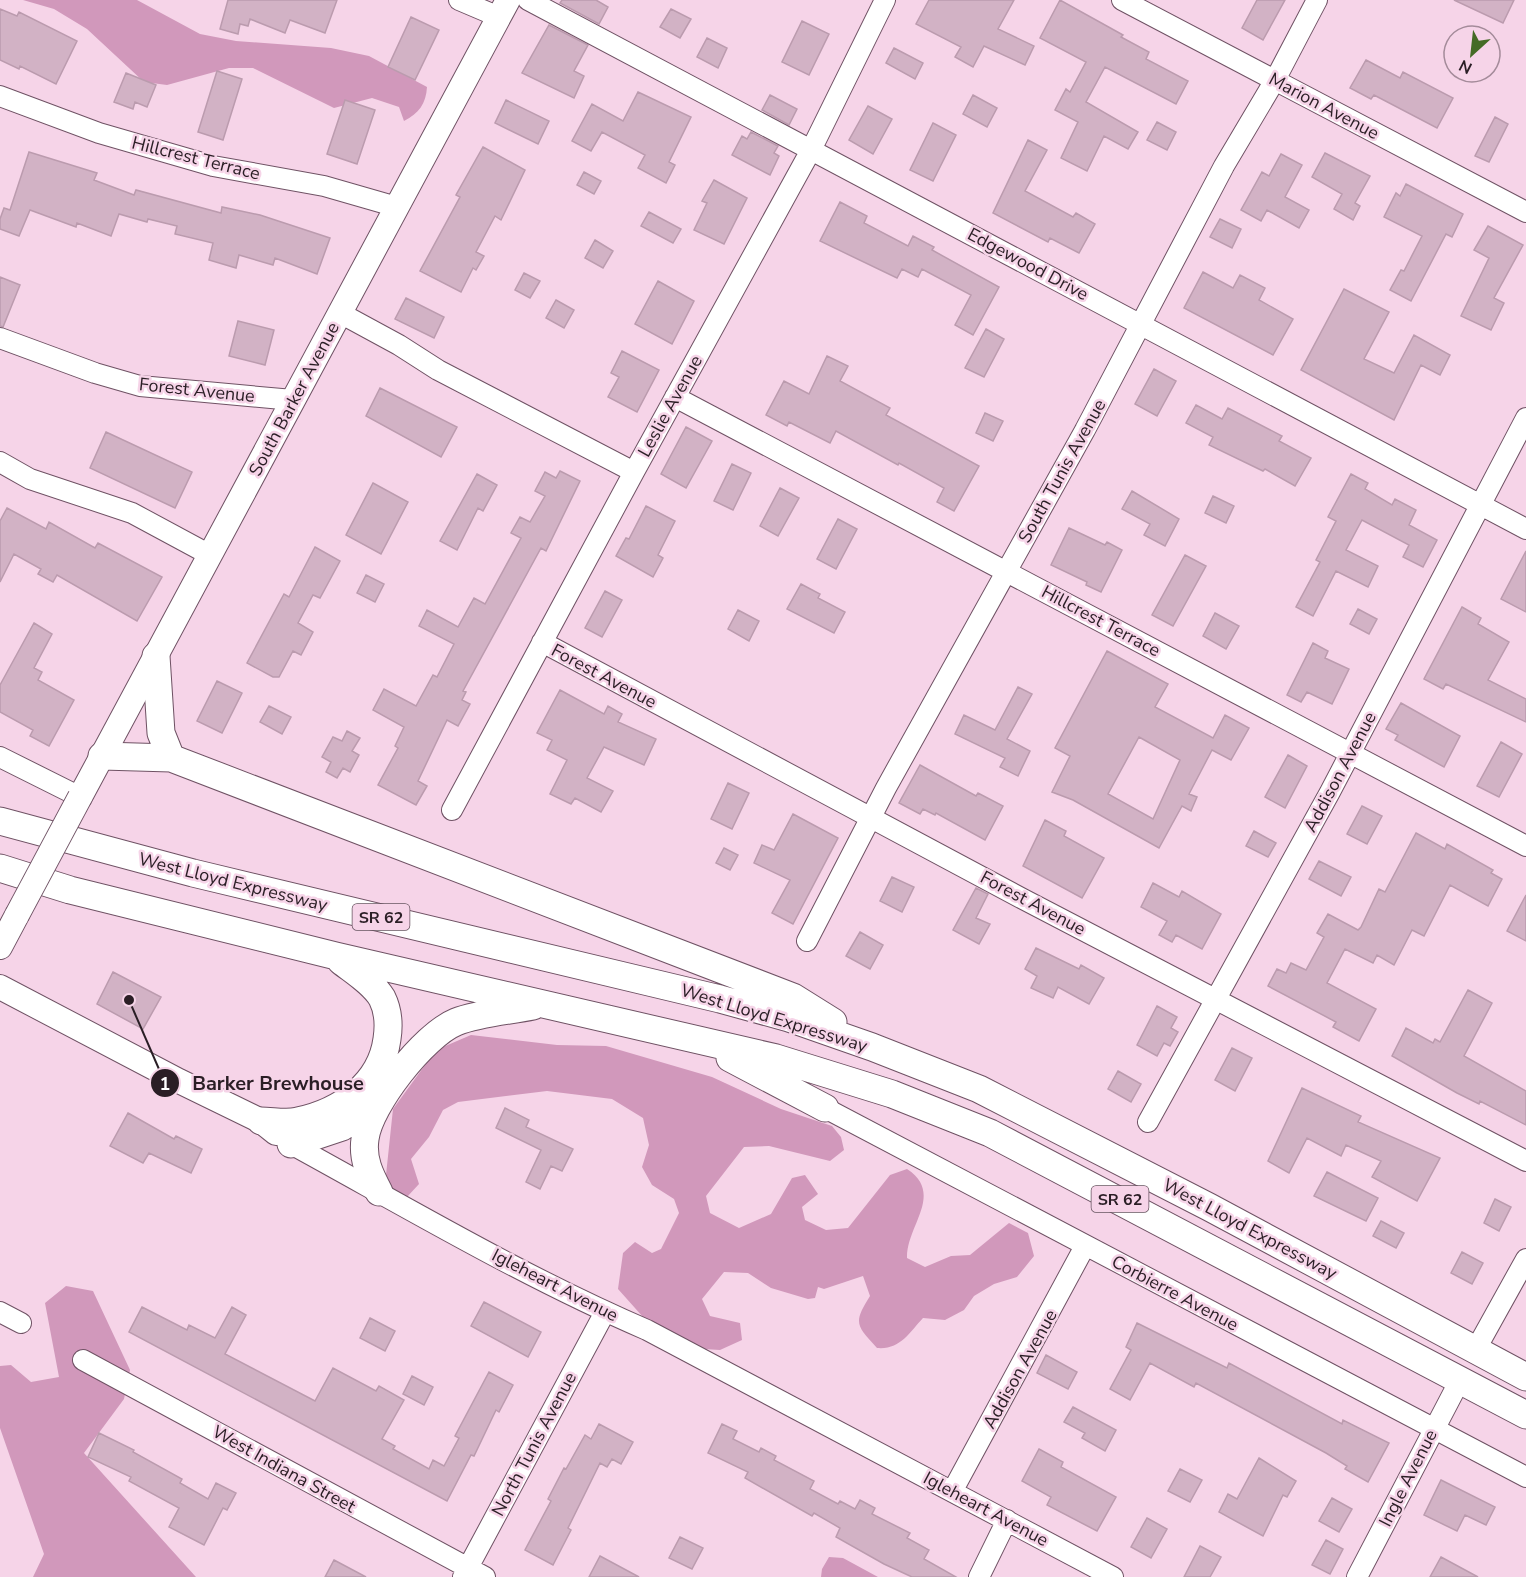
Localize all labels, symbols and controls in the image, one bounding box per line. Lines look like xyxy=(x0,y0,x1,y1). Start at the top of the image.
north arrow xyxy=(1442,24,1502,84)
text: N xyxy=(1455,54,1476,79)
street label: Marion Avenue xyxy=(1265,67,1383,145)
street label: Hillcrest Terrace xyxy=(129,130,263,186)
street label: Edgewood Drive xyxy=(963,222,1093,306)
street label: South Barker Avenue xyxy=(243,318,345,480)
street label: Leslie Avenue xyxy=(632,351,708,461)
street label: Forest Avenue xyxy=(138,372,256,408)
street label: South Tunis Avenue xyxy=(1013,395,1111,547)
street label: Hillcrest Terrace xyxy=(1037,580,1165,662)
street label: Forest Avenue xyxy=(547,638,661,714)
street label: Addison Avenue xyxy=(1298,708,1382,836)
street label: West Lloyd Expressway xyxy=(136,847,331,917)
street label: Forest Avenue xyxy=(976,865,1090,941)
road number: SR 62 xyxy=(352,904,410,930)
street label: West Lloyd Expressway xyxy=(678,978,871,1058)
callout: Barker Brewhouse xyxy=(150,1064,376,1102)
text: Barker Brewhouse xyxy=(192,1070,364,1097)
text: 1 xyxy=(160,1072,170,1096)
street label: West Lloyd Expressway xyxy=(1159,1173,1342,1286)
road number: SR 62 xyxy=(1092,1186,1148,1212)
street label: Igleheart Avenue xyxy=(488,1243,622,1327)
street label: Corbierre Avenue xyxy=(1107,1249,1243,1337)
street label: Addison Avenue xyxy=(977,1305,1063,1433)
street label: North Tunis Avenue xyxy=(486,1368,582,1520)
street label: West Indiana Street xyxy=(208,1420,361,1519)
street label: Ingle Avenue xyxy=(1373,1425,1443,1531)
street label: Igleheart Avenue xyxy=(919,1466,1053,1552)

